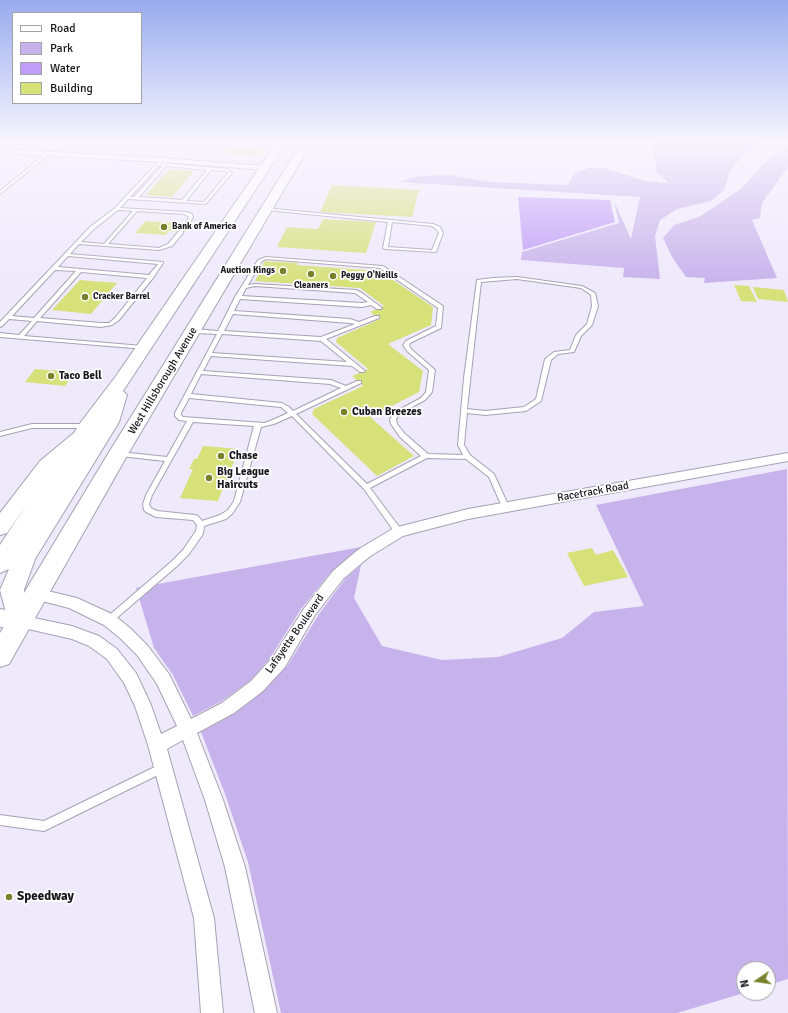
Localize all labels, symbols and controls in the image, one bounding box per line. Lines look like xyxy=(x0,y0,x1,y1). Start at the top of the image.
legend xyxy=(12,12,142,104)
text: Road xyxy=(50,21,76,36)
text: Park xyxy=(50,41,73,56)
text: Water xyxy=(50,61,80,76)
text: Building xyxy=(50,81,93,96)
marker: Bank of America xyxy=(159,222,169,232)
place label: Bank of America xyxy=(172,222,236,232)
place label: Auction Kings xyxy=(221,266,275,276)
marker: Auction Kings xyxy=(278,266,288,276)
marker: Cleaners xyxy=(306,269,316,279)
marker: Peggy O'Neills xyxy=(328,271,338,281)
place label: Peggy O'Neills xyxy=(341,271,398,281)
place label: Cleaners xyxy=(294,281,328,291)
marker: Cracker Barrel xyxy=(80,292,90,302)
place label: Cracker Barrel xyxy=(93,292,150,302)
street label: West Hillsborough Avenue xyxy=(126,325,200,437)
place label: Taco Bell xyxy=(59,369,102,383)
marker: Taco Bell xyxy=(46,371,56,381)
place label: Cuban Breezes xyxy=(352,405,422,419)
marker: Cuban Breezes xyxy=(339,407,349,417)
place label: Chase xyxy=(229,449,258,463)
marker: Chase xyxy=(216,451,226,461)
place label: Big League Haircuts xyxy=(217,465,269,491)
marker: Big League Haircuts xyxy=(204,473,214,483)
street label: Racetrack Road xyxy=(556,479,630,505)
street label: Lafayette Boulevard xyxy=(263,592,327,676)
place label: Speedway xyxy=(17,889,74,905)
marker: Speedway xyxy=(4,892,14,902)
north arrow xyxy=(736,961,776,1001)
text: N xyxy=(738,978,752,989)

